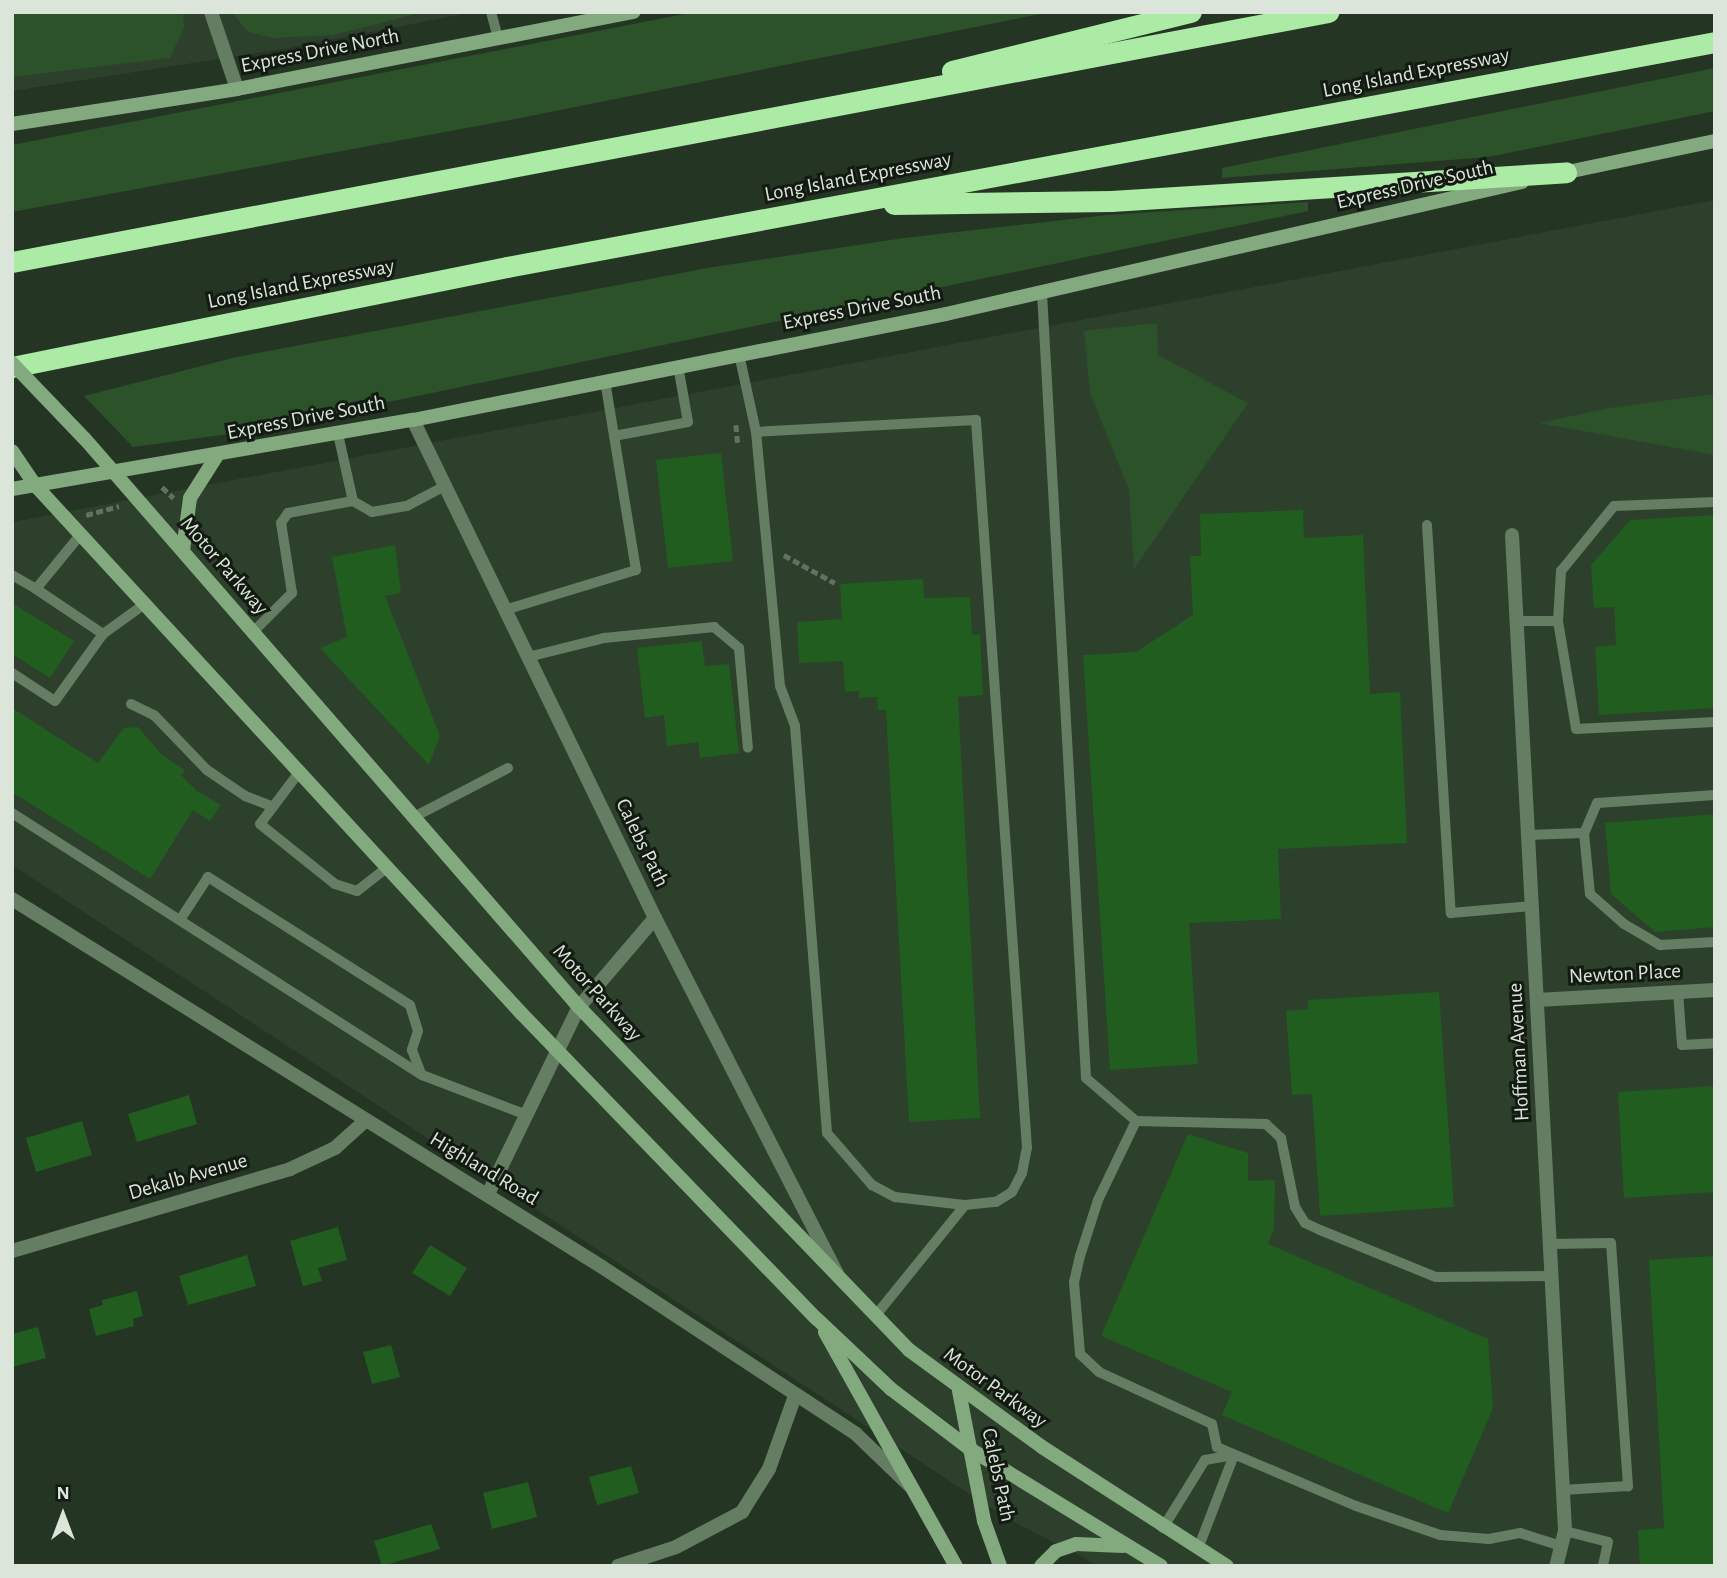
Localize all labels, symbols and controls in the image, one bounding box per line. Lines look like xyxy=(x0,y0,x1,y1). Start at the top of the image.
street label: Express Drive North xyxy=(239,23,401,79)
street label: Long Island Expressway xyxy=(1320,43,1512,103)
street label: Long Island Expressway xyxy=(762,147,954,207)
street label: Express Drive South xyxy=(1334,155,1496,215)
street label: Long Island Expressway xyxy=(205,254,397,314)
street label: Express Drive South xyxy=(781,280,943,336)
street label: Express Drive South xyxy=(225,390,387,446)
street label: Motor Parkway xyxy=(175,512,273,620)
street label: Calebs Path xyxy=(610,795,674,891)
street label: Motor Parkway xyxy=(547,939,647,1047)
street label: Newton Place xyxy=(1568,958,1682,990)
street label: Hoffman Avenue xyxy=(1503,982,1535,1122)
street label: Highland Road xyxy=(425,1127,543,1211)
street label: Dekalb Avenue xyxy=(126,1148,250,1206)
street label: Motor Parkway xyxy=(938,1342,1052,1434)
street label: Calebs Path xyxy=(976,1426,1020,1524)
north arrow xyxy=(28,1480,98,1550)
text: N xyxy=(56,1484,70,1503)

